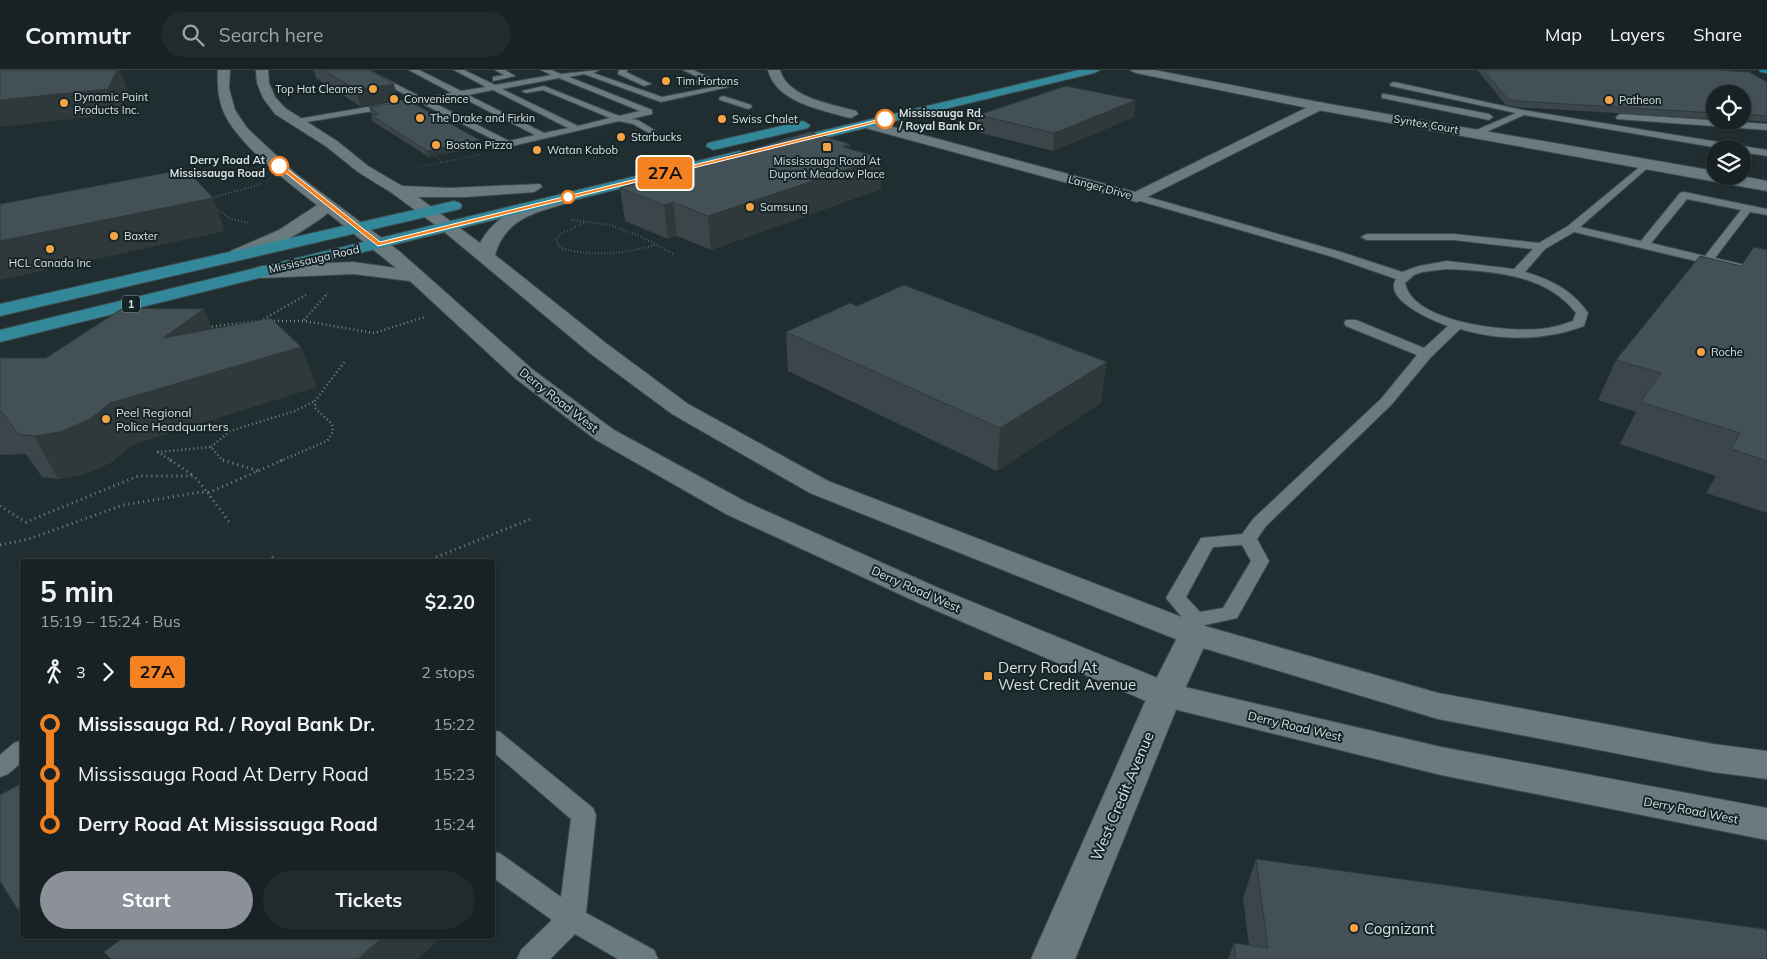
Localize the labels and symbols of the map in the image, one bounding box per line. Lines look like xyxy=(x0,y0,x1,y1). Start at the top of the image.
place label: Tim Hortons xyxy=(676,74,739,88)
marker: Tim Hortons xyxy=(660,75,672,87)
place label: Top Hat Cleaners xyxy=(275,82,363,96)
marker: Top Hat Cleaners xyxy=(367,83,379,95)
place label: Dynamic Paint Products Inc. xyxy=(74,90,148,117)
place label: Convenience xyxy=(404,92,468,106)
marker: Convenience xyxy=(388,93,400,105)
place label: Patheon xyxy=(1619,93,1662,107)
marker: Patheon xyxy=(1603,94,1615,106)
marker: Dynamic Paint Products Inc. xyxy=(58,97,70,109)
place label: Mississauga Rd. / Royal Bank Dr. xyxy=(898,106,984,133)
marker: Mississauga Rd. / Royal Bank Dr. xyxy=(875,109,895,129)
place label: The Drake and Firkin xyxy=(430,111,535,125)
street label: Syntex Court xyxy=(1393,111,1460,137)
marker: The Drake and Firkin xyxy=(414,112,426,124)
place label: Swiss Chalet xyxy=(732,112,798,126)
marker: Swiss Chalet xyxy=(716,113,728,125)
place label: Starbucks xyxy=(631,130,682,144)
marker: Starbucks xyxy=(615,131,627,143)
place label: Boston Pizza xyxy=(446,138,512,152)
marker: Boston Pizza xyxy=(430,139,442,151)
marker: Mississauga Road At Dupont Meadow Place xyxy=(821,141,833,153)
place label: Watan Kabob xyxy=(547,143,618,157)
marker: Watan Kabob xyxy=(531,144,543,156)
place label: Derry Road At Mississauga Road xyxy=(170,153,265,180)
place label: Mississauga Road At Dupont Meadow Place xyxy=(769,154,885,181)
marker: Derry Road At Mississauga Road xyxy=(269,156,289,176)
line badge: 27A xyxy=(636,157,694,189)
street label: Langer Drive xyxy=(1067,172,1133,202)
unlabelled marker xyxy=(561,190,575,204)
place label: Samsung xyxy=(760,200,808,214)
marker: Samsung xyxy=(744,201,756,213)
place label: Baxter xyxy=(124,229,158,243)
marker: Baxter xyxy=(108,230,120,242)
street label: Mississauga Road xyxy=(267,242,361,276)
marker: HCL Canada Inc xyxy=(44,243,56,255)
place label: HCL Canada Inc xyxy=(9,256,92,270)
road number: 1 xyxy=(122,295,140,312)
place label: Roche xyxy=(1711,345,1743,359)
marker: Roche xyxy=(1695,346,1707,358)
street label: Derry Road West xyxy=(517,365,601,435)
place label: Peel Regional Police Headquarters xyxy=(116,405,229,434)
marker: Peel Regional Police Headquarters xyxy=(100,413,112,425)
street label: Derry Road West xyxy=(869,563,963,615)
place label: Derry Road At West Credit Avenue xyxy=(998,658,1136,694)
marker: Derry Road At West Credit Avenue xyxy=(982,670,994,682)
street label: Derry Road West xyxy=(1247,708,1343,744)
street label: West Credit Avenue xyxy=(1086,729,1158,863)
street label: Derry Road West xyxy=(1643,793,1739,827)
place label: Cognizant xyxy=(1364,919,1434,938)
marker: Cognizant xyxy=(1348,922,1360,934)

